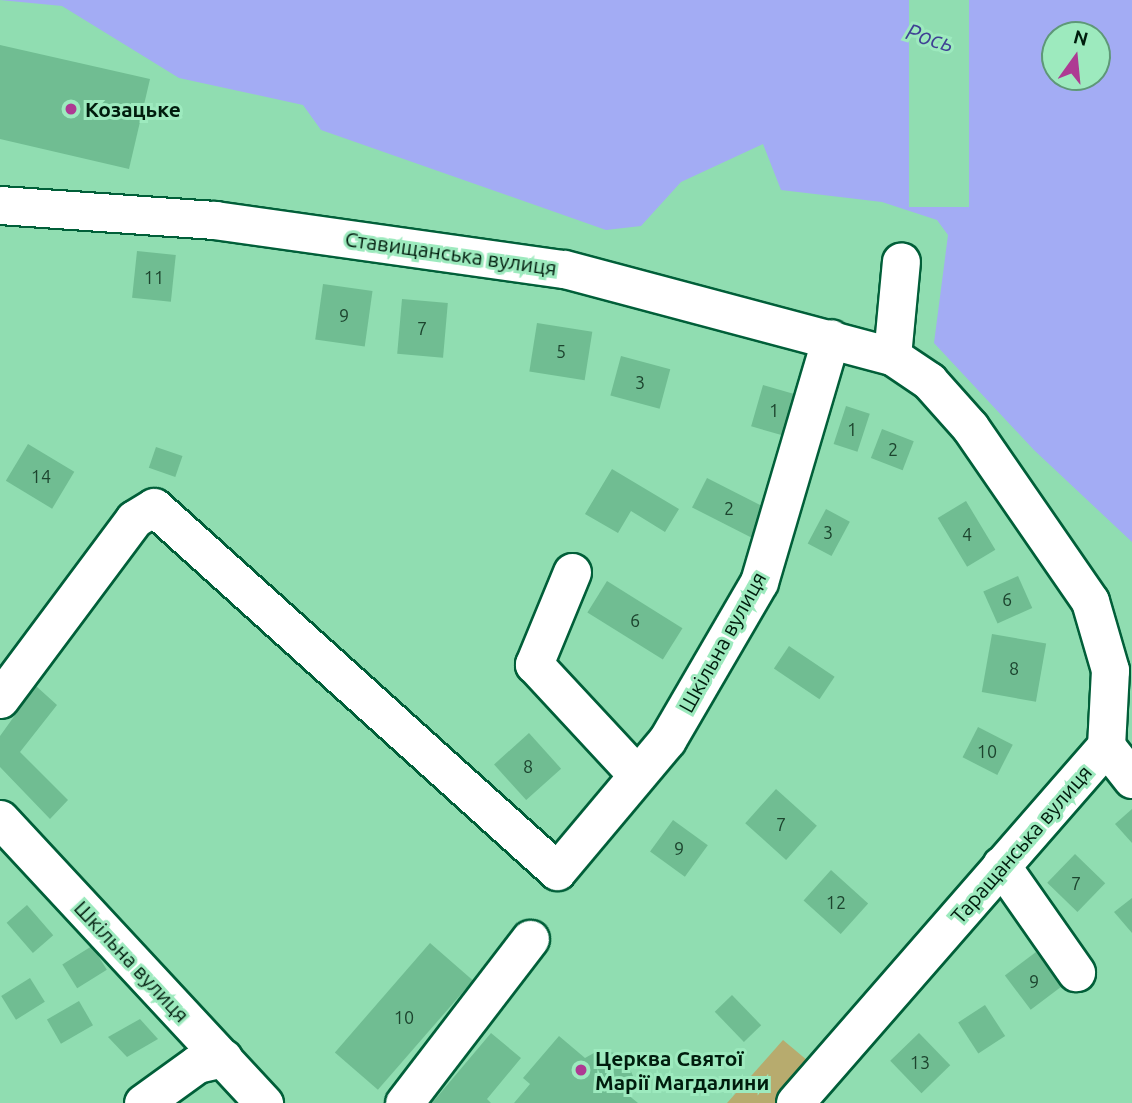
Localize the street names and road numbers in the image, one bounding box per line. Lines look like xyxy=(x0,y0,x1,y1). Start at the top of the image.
street label: Ставищанська вулиця xyxy=(344,226,558,280)
street label: Шкільна вулиця xyxy=(673,567,771,717)
street label: Таращанська вулиця xyxy=(945,760,1097,928)
street label: Шкільна вулиця xyxy=(69,895,195,1027)

